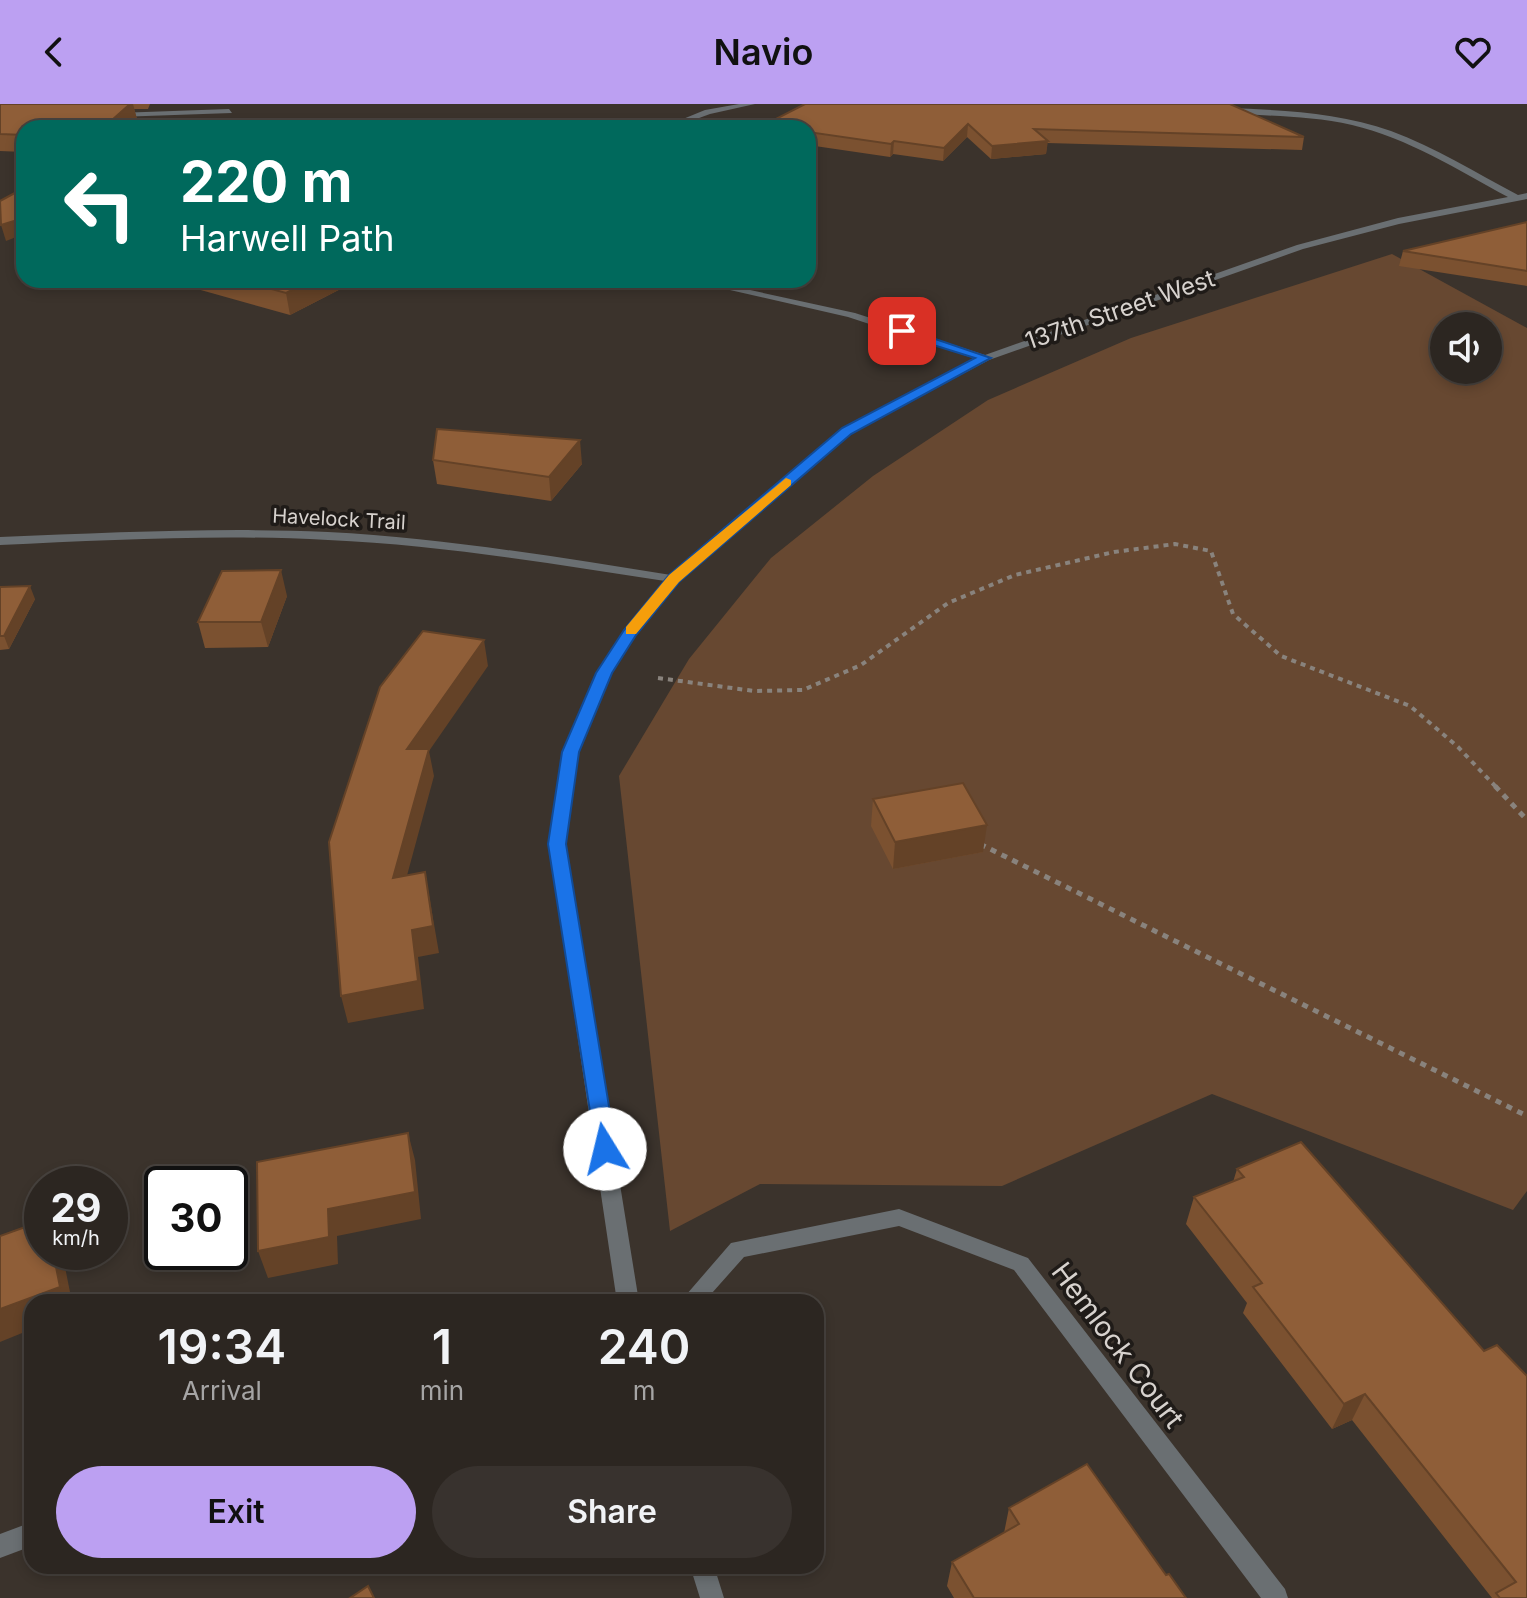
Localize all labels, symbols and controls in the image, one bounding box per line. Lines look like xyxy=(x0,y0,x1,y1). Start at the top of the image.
icon: back xyxy=(32,30,76,74)
text: Navio xyxy=(714,30,813,74)
icon: heart xyxy=(1451,30,1495,74)
text: 220 m xyxy=(180,148,353,216)
icon: left xyxy=(48,152,152,256)
text: Harwell Path xyxy=(180,216,394,260)
street label: 137th Street West xyxy=(1021,263,1218,356)
pin xyxy=(868,297,936,365)
icon: arrive xyxy=(880,309,924,353)
map controls xyxy=(1430,312,1502,384)
button: sound xyxy=(1430,312,1502,384)
street label: Havelock Trail xyxy=(272,504,406,534)
position arrow xyxy=(563,1107,647,1191)
speed limit sign: 30 xyxy=(144,1166,248,1270)
text: 29 xyxy=(50,1183,102,1232)
text: km/h xyxy=(52,1226,100,1250)
street label: Hemlock Court xyxy=(1045,1256,1191,1434)
text: 19:34 xyxy=(157,1317,286,1376)
text: 1 xyxy=(432,1317,452,1376)
text: 240 xyxy=(598,1317,691,1376)
text: Arrival xyxy=(182,1375,262,1406)
text: min xyxy=(420,1375,464,1406)
text: m xyxy=(633,1375,655,1406)
button: Exit xyxy=(56,1466,416,1558)
button: Share xyxy=(432,1466,792,1558)

